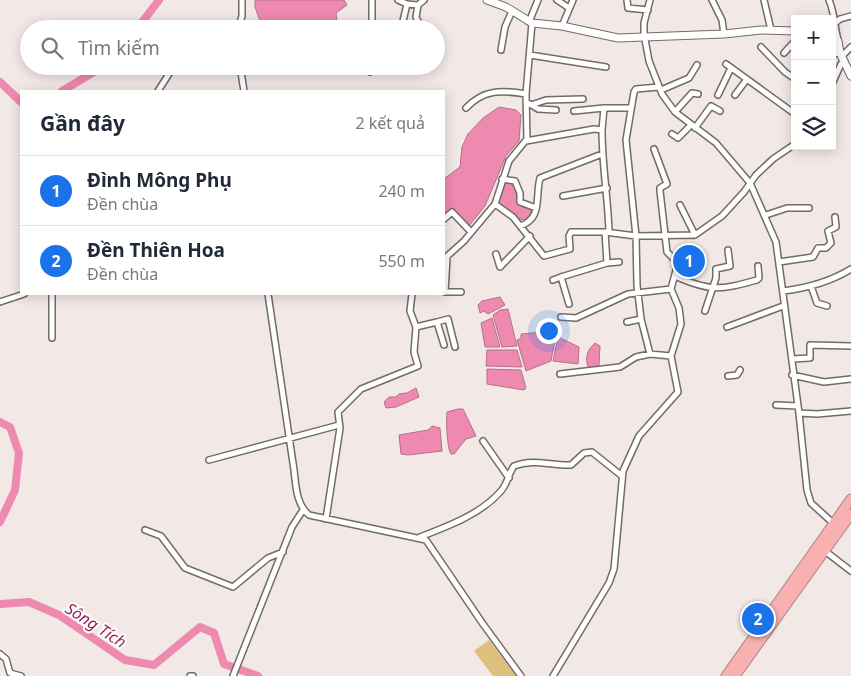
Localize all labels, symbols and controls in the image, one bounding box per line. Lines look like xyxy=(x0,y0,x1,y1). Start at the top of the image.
map controls xyxy=(791,15,836,150)
button: + xyxy=(791,15,836,60)
search box xyxy=(20,20,445,75)
icon: search xyxy=(38,34,66,62)
text: Tìm kiếm xyxy=(78,35,160,61)
button: − xyxy=(791,60,836,105)
button: layers xyxy=(791,105,836,150)
text: Gần đây xyxy=(40,109,125,137)
text: 2 kết quả xyxy=(355,112,425,134)
text: Đình Mông Phụ xyxy=(87,167,232,193)
text: 1 xyxy=(51,180,61,202)
text: 240 m xyxy=(378,180,425,202)
text: Đền chùa xyxy=(87,193,158,215)
text: Đền Thiên Hoa xyxy=(87,237,225,263)
pin: 1 xyxy=(673,242,705,280)
text: 2 xyxy=(51,250,61,272)
text: 550 m xyxy=(378,250,425,272)
text: Đền chùa xyxy=(87,263,158,285)
your location xyxy=(536,318,562,344)
water label: Sông Tích xyxy=(61,597,131,653)
pin: 2 xyxy=(742,600,774,638)

